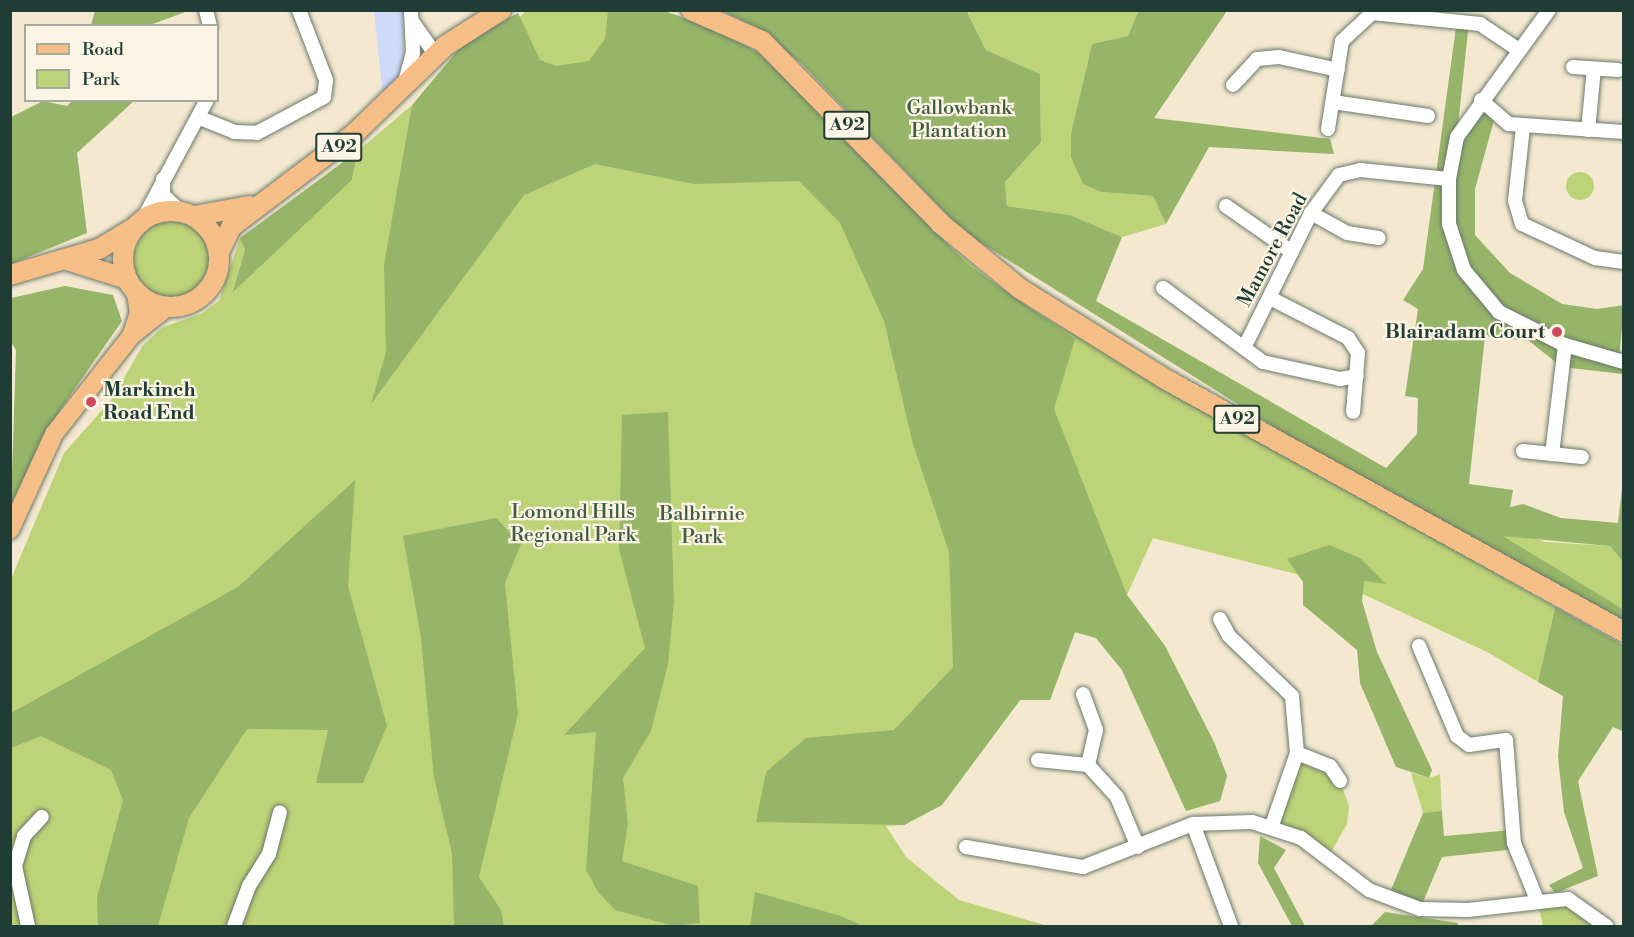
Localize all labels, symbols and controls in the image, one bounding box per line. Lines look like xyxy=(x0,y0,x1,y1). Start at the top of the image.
legend xyxy=(24,24,219,102)
text: Road xyxy=(82,38,124,61)
text: Park xyxy=(82,68,119,91)
park label: Gallowbank Plantation xyxy=(906,96,1012,143)
road number: A92 xyxy=(823,110,871,140)
road number: A92 xyxy=(315,132,363,162)
street label: Mamore Road xyxy=(1233,189,1313,311)
place label: Blairadam Court xyxy=(1385,320,1545,344)
marker: Blairadam Court xyxy=(1550,325,1564,339)
place label: Markinch Road End xyxy=(103,378,196,425)
marker: Markinch Road End xyxy=(84,395,98,409)
road number: A92 xyxy=(1213,404,1261,434)
park label: Lomond Hills Regional Park xyxy=(510,500,636,547)
park label: Balbirnie Park xyxy=(659,503,745,550)

